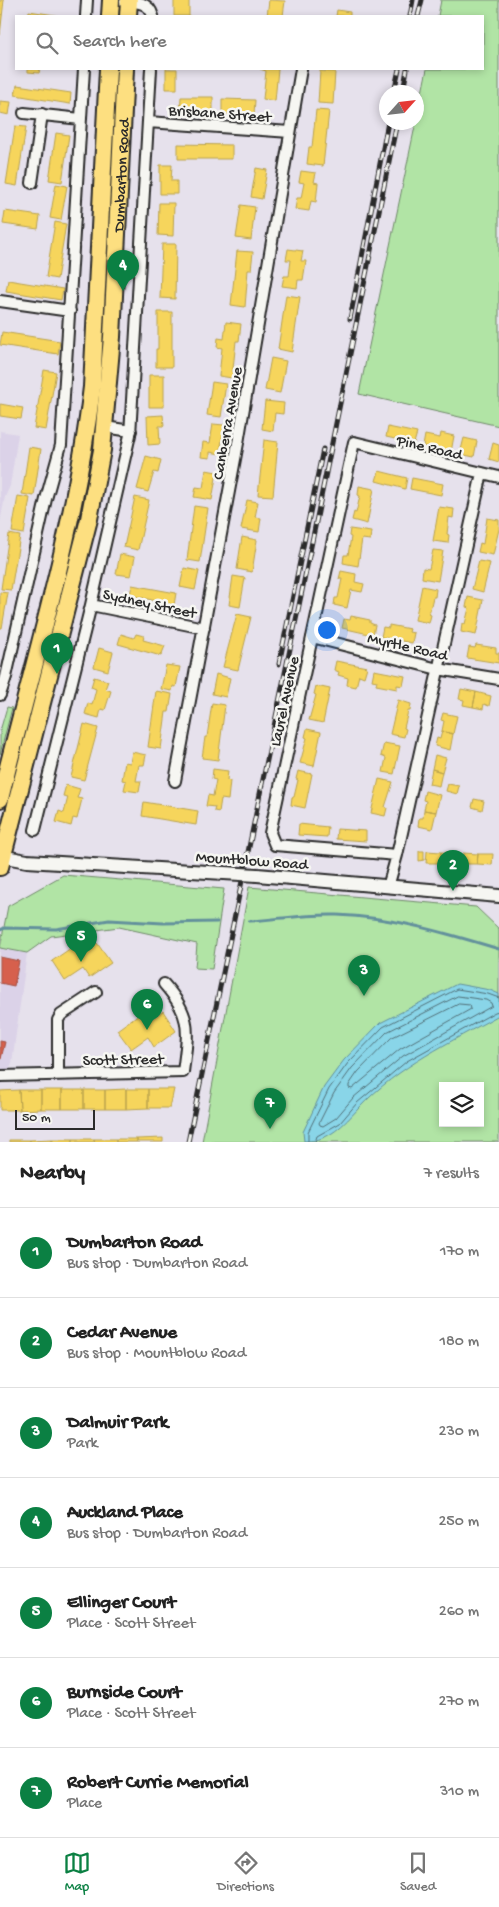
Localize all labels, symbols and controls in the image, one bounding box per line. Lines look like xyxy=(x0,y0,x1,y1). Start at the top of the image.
search box xyxy=(15,15,484,70)
icon: search xyxy=(33,29,61,57)
text: Search here xyxy=(73,31,167,54)
north arrow xyxy=(379,85,424,130)
street label: Brisbane Street xyxy=(167,102,273,129)
street label: Dumbarton Road xyxy=(111,116,136,233)
pin: 4 xyxy=(107,250,139,291)
street label: Canberra Avenue xyxy=(210,365,249,481)
street label: Pine Road xyxy=(394,432,466,467)
street label: Sydney Street xyxy=(101,586,199,625)
your location xyxy=(314,617,340,643)
street label: Myrtle Road xyxy=(365,630,451,667)
pin: 1 xyxy=(41,633,73,674)
street label: Laurel Avenue xyxy=(268,654,305,749)
street label: Mountblow Road xyxy=(195,849,310,876)
pin: 2 xyxy=(437,850,469,891)
pin: 5 xyxy=(65,921,97,962)
pin: 3 xyxy=(348,955,380,996)
pin: 6 xyxy=(131,989,163,1030)
street label: Scott Street xyxy=(83,1051,165,1072)
map controls xyxy=(439,1082,484,1127)
button: layers xyxy=(439,1082,484,1127)
pin: 7 xyxy=(254,1088,286,1129)
scale bar xyxy=(15,1107,95,1130)
text: 50 m xyxy=(22,1110,51,1127)
text: Nearby xyxy=(20,1162,85,1187)
text: 7 results xyxy=(424,1165,479,1184)
text: Dumbarton Road xyxy=(67,1232,202,1255)
text: 1 xyxy=(33,1243,39,1262)
text: 170 m xyxy=(440,1243,479,1262)
text: Bus stop · Dumbarton Road xyxy=(67,1255,247,1274)
text: Cedar Avenue xyxy=(67,1322,177,1345)
text: 2 xyxy=(32,1333,40,1352)
text: 180 m xyxy=(440,1333,479,1352)
text: Bus stop · Mountblow Road xyxy=(67,1345,246,1364)
text: Dalmuir Park xyxy=(67,1412,168,1435)
text: 3 xyxy=(32,1423,40,1442)
text: 230 m xyxy=(439,1423,479,1442)
text: Park xyxy=(67,1435,98,1454)
text: Auckland Place xyxy=(67,1502,183,1525)
text: 4 xyxy=(32,1513,40,1532)
text: 250 m xyxy=(439,1513,479,1532)
text: Bus stop · Dumbarton Road xyxy=(67,1525,247,1544)
text: Ellinger Court xyxy=(67,1592,176,1615)
text: 5 xyxy=(32,1603,40,1622)
text: 260 m xyxy=(439,1603,479,1622)
text: Place · Scott Street xyxy=(67,1615,195,1634)
text: Burnside Court xyxy=(67,1682,182,1705)
text: 6 xyxy=(32,1693,40,1712)
text: 270 m xyxy=(439,1693,479,1712)
text: Place · Scott Street xyxy=(67,1705,195,1724)
text: Robert Currie Memorial xyxy=(67,1772,249,1795)
text: 7 xyxy=(32,1783,40,1802)
text: 310 m xyxy=(440,1783,479,1802)
text: Place xyxy=(67,1795,102,1814)
tab: Map xyxy=(63,1849,91,1896)
tab: Directions xyxy=(217,1849,274,1896)
tab: Saved xyxy=(400,1849,436,1896)

